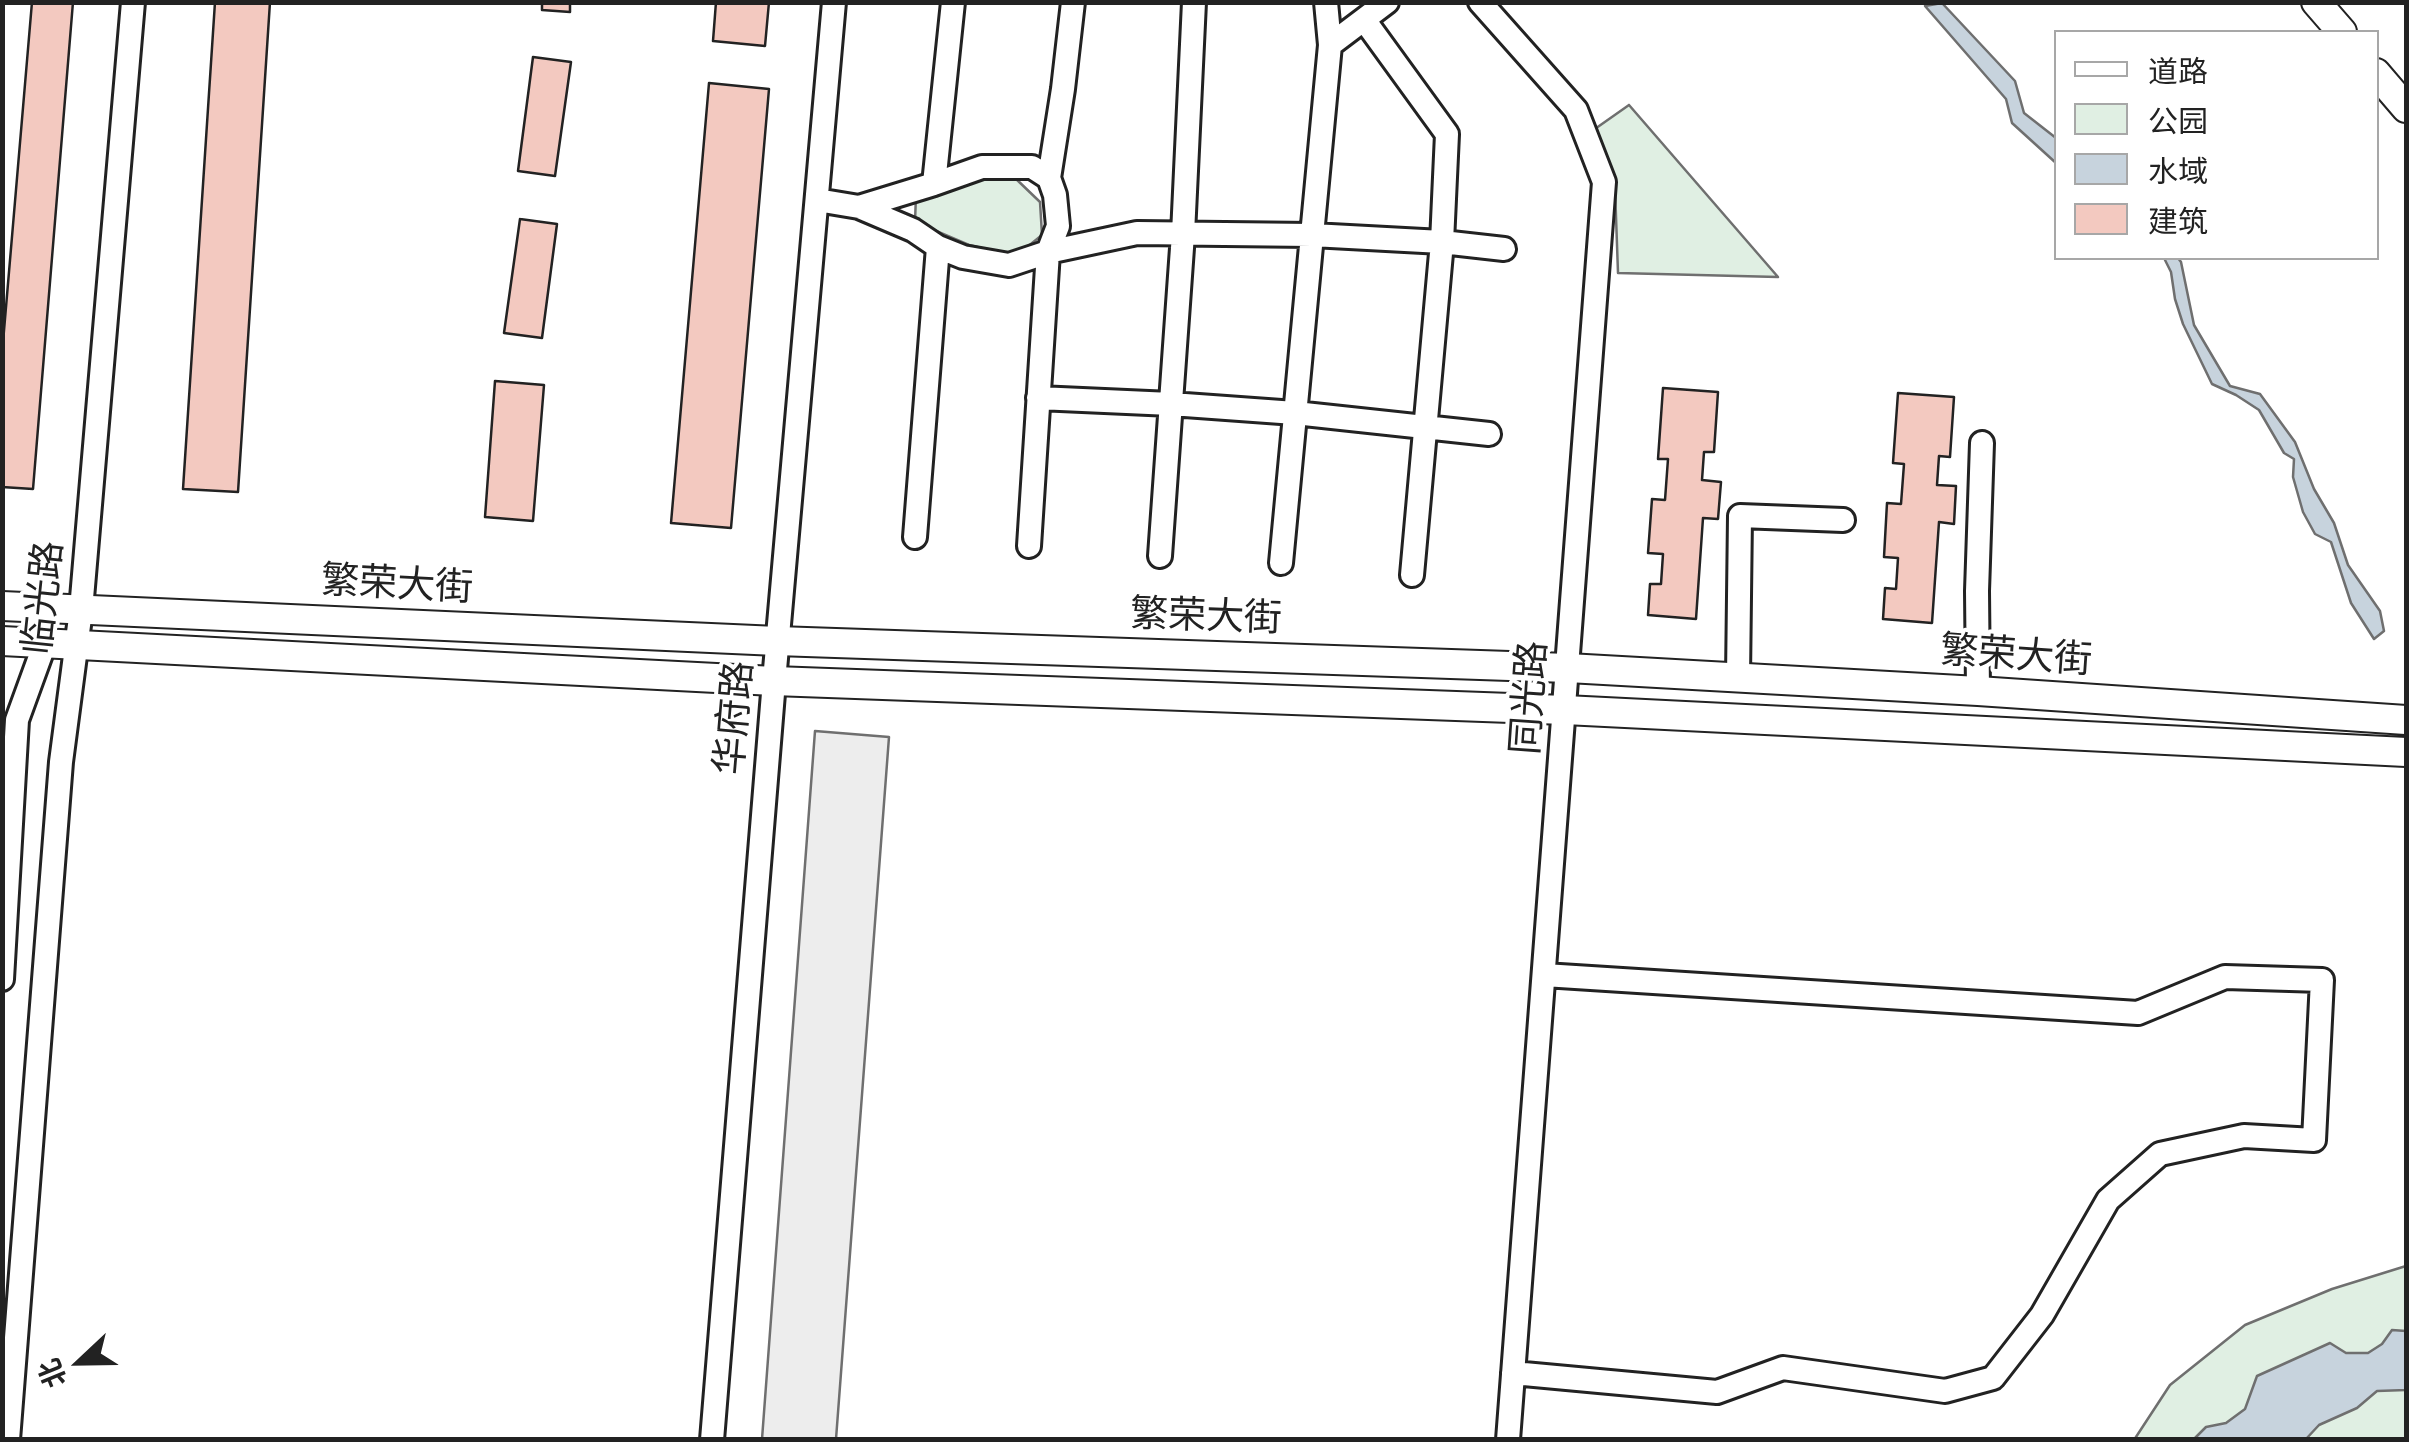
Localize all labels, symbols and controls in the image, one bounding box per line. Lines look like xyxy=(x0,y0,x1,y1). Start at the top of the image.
legend xyxy=(2054,30,2379,260)
text: 道路 xyxy=(2148,52,2208,91)
text: 公园 xyxy=(2148,102,2208,141)
text: 水域 xyxy=(2148,152,2208,191)
text: 建筑 xyxy=(2148,202,2208,241)
street label: 临光路 xyxy=(16,539,74,657)
street label: 繁荣大街 xyxy=(320,559,474,613)
street label: 繁荣大街 xyxy=(1129,593,1283,643)
street label: 繁荣大街 xyxy=(1939,629,2093,685)
street label: 同光路 xyxy=(1504,640,1558,756)
street label: 华府路 xyxy=(708,659,764,777)
north arrow xyxy=(30,1312,130,1412)
text: 北 xyxy=(30,1354,74,1393)

